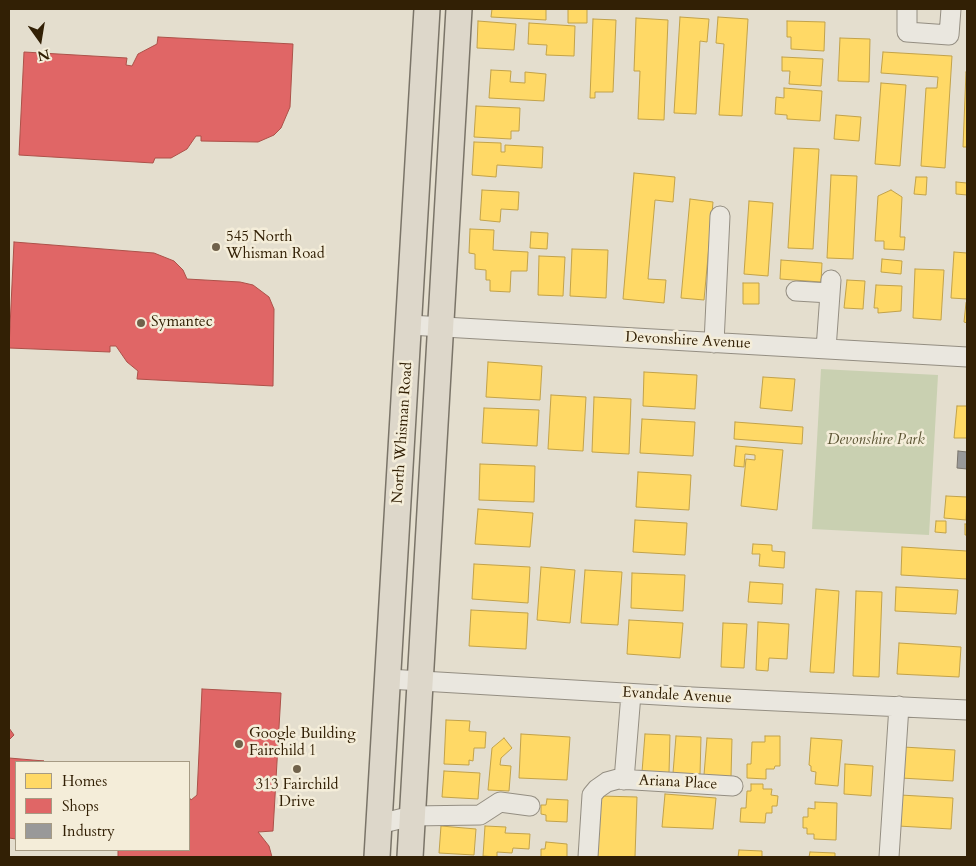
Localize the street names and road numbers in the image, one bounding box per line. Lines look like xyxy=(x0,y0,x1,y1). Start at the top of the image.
street label: Devonshire Avenue xyxy=(625,329,751,353)
street label: North Whisman Road xyxy=(389,361,417,505)
street label: Evandale Avenue xyxy=(622,684,732,708)
street label: Ariana Place xyxy=(638,772,718,794)

